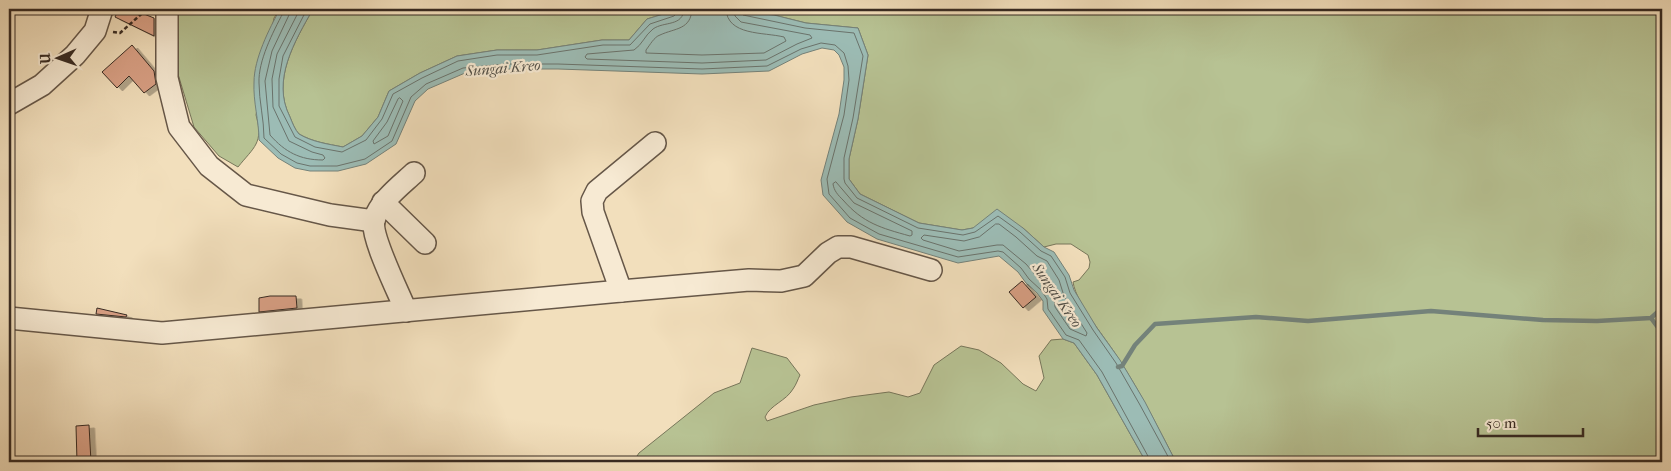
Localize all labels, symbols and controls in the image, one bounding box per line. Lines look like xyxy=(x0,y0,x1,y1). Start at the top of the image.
north arrow xyxy=(32,32,82,82)
text: U xyxy=(37,53,54,65)
water label: Sungai Kreo xyxy=(464,56,541,80)
water label: Sungai Kreo xyxy=(1028,258,1086,331)
scale bar xyxy=(1478,406,1584,438)
text: 50 m xyxy=(1486,414,1517,432)

